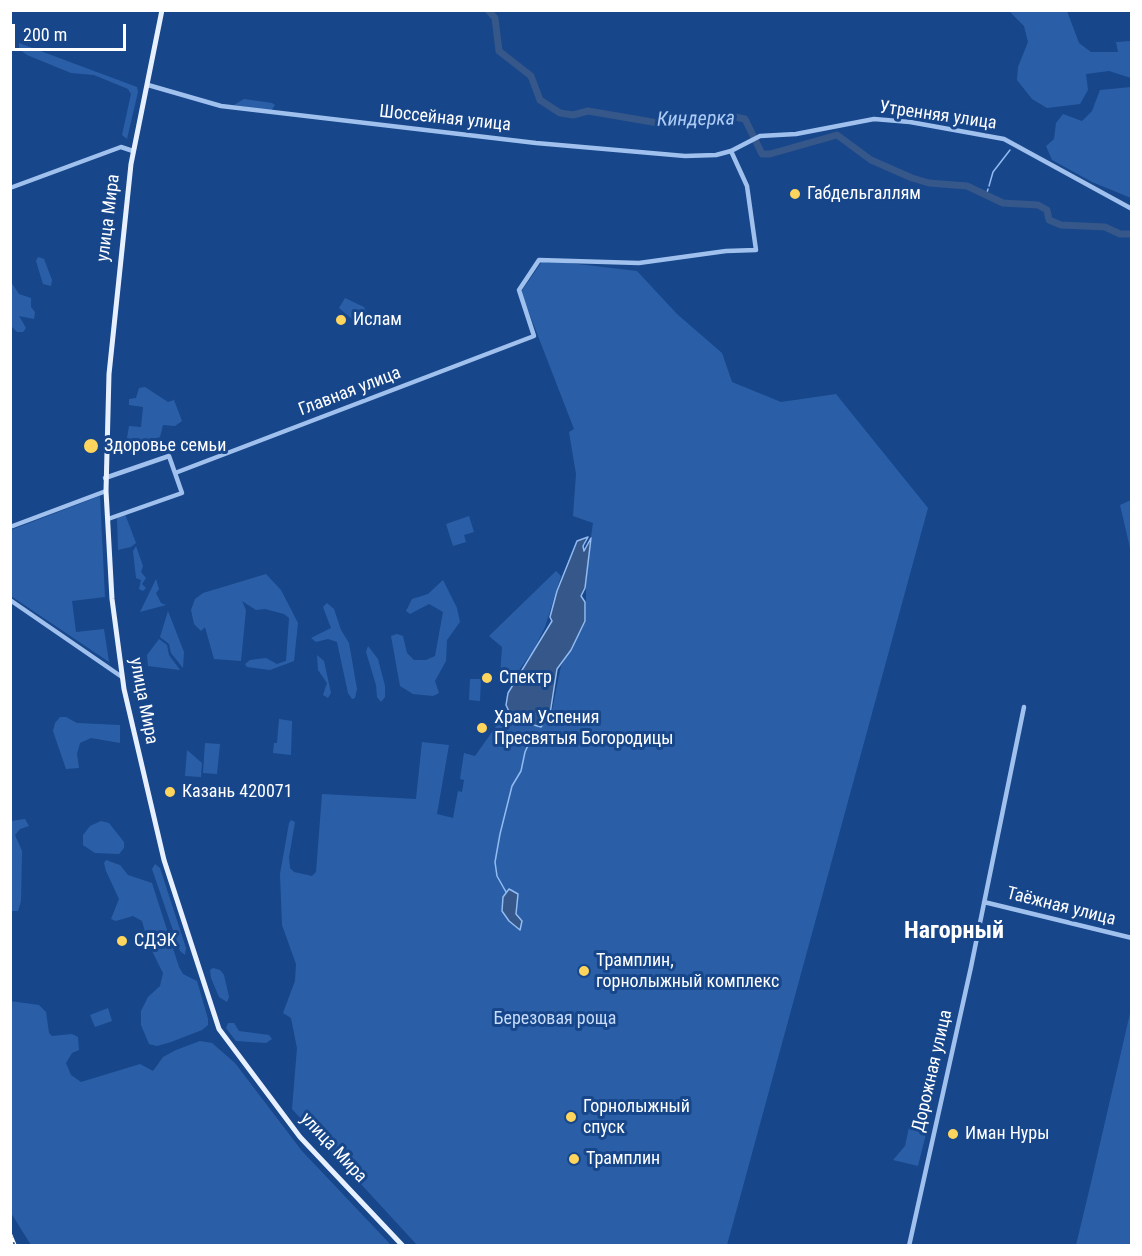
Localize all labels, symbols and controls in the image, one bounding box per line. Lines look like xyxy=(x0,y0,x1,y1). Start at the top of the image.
scale bar xyxy=(15,12,129,50)
text: 200 m xyxy=(23,24,67,45)
street label: Утренняя улица xyxy=(878,97,998,135)
street label: Шоссейная улица xyxy=(378,101,512,137)
water label: Киндерка xyxy=(657,107,735,133)
street label: улица Мира xyxy=(93,173,125,263)
place label: Габдельгаллям xyxy=(807,183,921,205)
marker: Габдельгаллям xyxy=(788,187,802,201)
place label: Ислам xyxy=(353,309,402,331)
marker: Ислам xyxy=(334,313,348,327)
street label: Главная улица xyxy=(296,363,404,421)
place label: Здоровье семьи xyxy=(104,435,226,457)
marker: Здоровье семьи xyxy=(82,437,100,455)
street label: улица Мира xyxy=(124,656,162,746)
place label: Спектр xyxy=(499,667,552,689)
marker: Спектр xyxy=(480,671,494,685)
place label: Храм Успения Пресвятыя Богородицы xyxy=(494,707,674,750)
marker: Храм Успения Пресвятыя Богородицы xyxy=(475,721,489,735)
place label: Казань 420071 xyxy=(182,781,293,803)
marker: Казань 420071 xyxy=(163,785,177,799)
street label: Таёжная улица xyxy=(1004,883,1118,931)
district label: Нагорный xyxy=(904,918,1004,946)
place label: СДЭК xyxy=(134,930,177,952)
marker: СДЭК xyxy=(115,934,129,948)
place label: Трамплин, горнолыжный комплекс xyxy=(596,950,779,992)
marker: Трамплин, горнолыжный комплекс xyxy=(577,964,591,978)
park label: Березовая роща xyxy=(494,1008,616,1030)
street label: Дорожная улица xyxy=(908,1008,958,1134)
place label: Горнолыжный спуск xyxy=(583,1096,690,1138)
street label: улица Мира xyxy=(295,1108,371,1188)
marker: Горнолыжный спуск xyxy=(564,1110,578,1124)
place label: Иман Нуры xyxy=(965,1123,1049,1145)
marker: Иман Нуры xyxy=(946,1127,960,1141)
place label: Трамплин xyxy=(586,1148,660,1170)
marker: Трамплин xyxy=(567,1152,581,1166)

